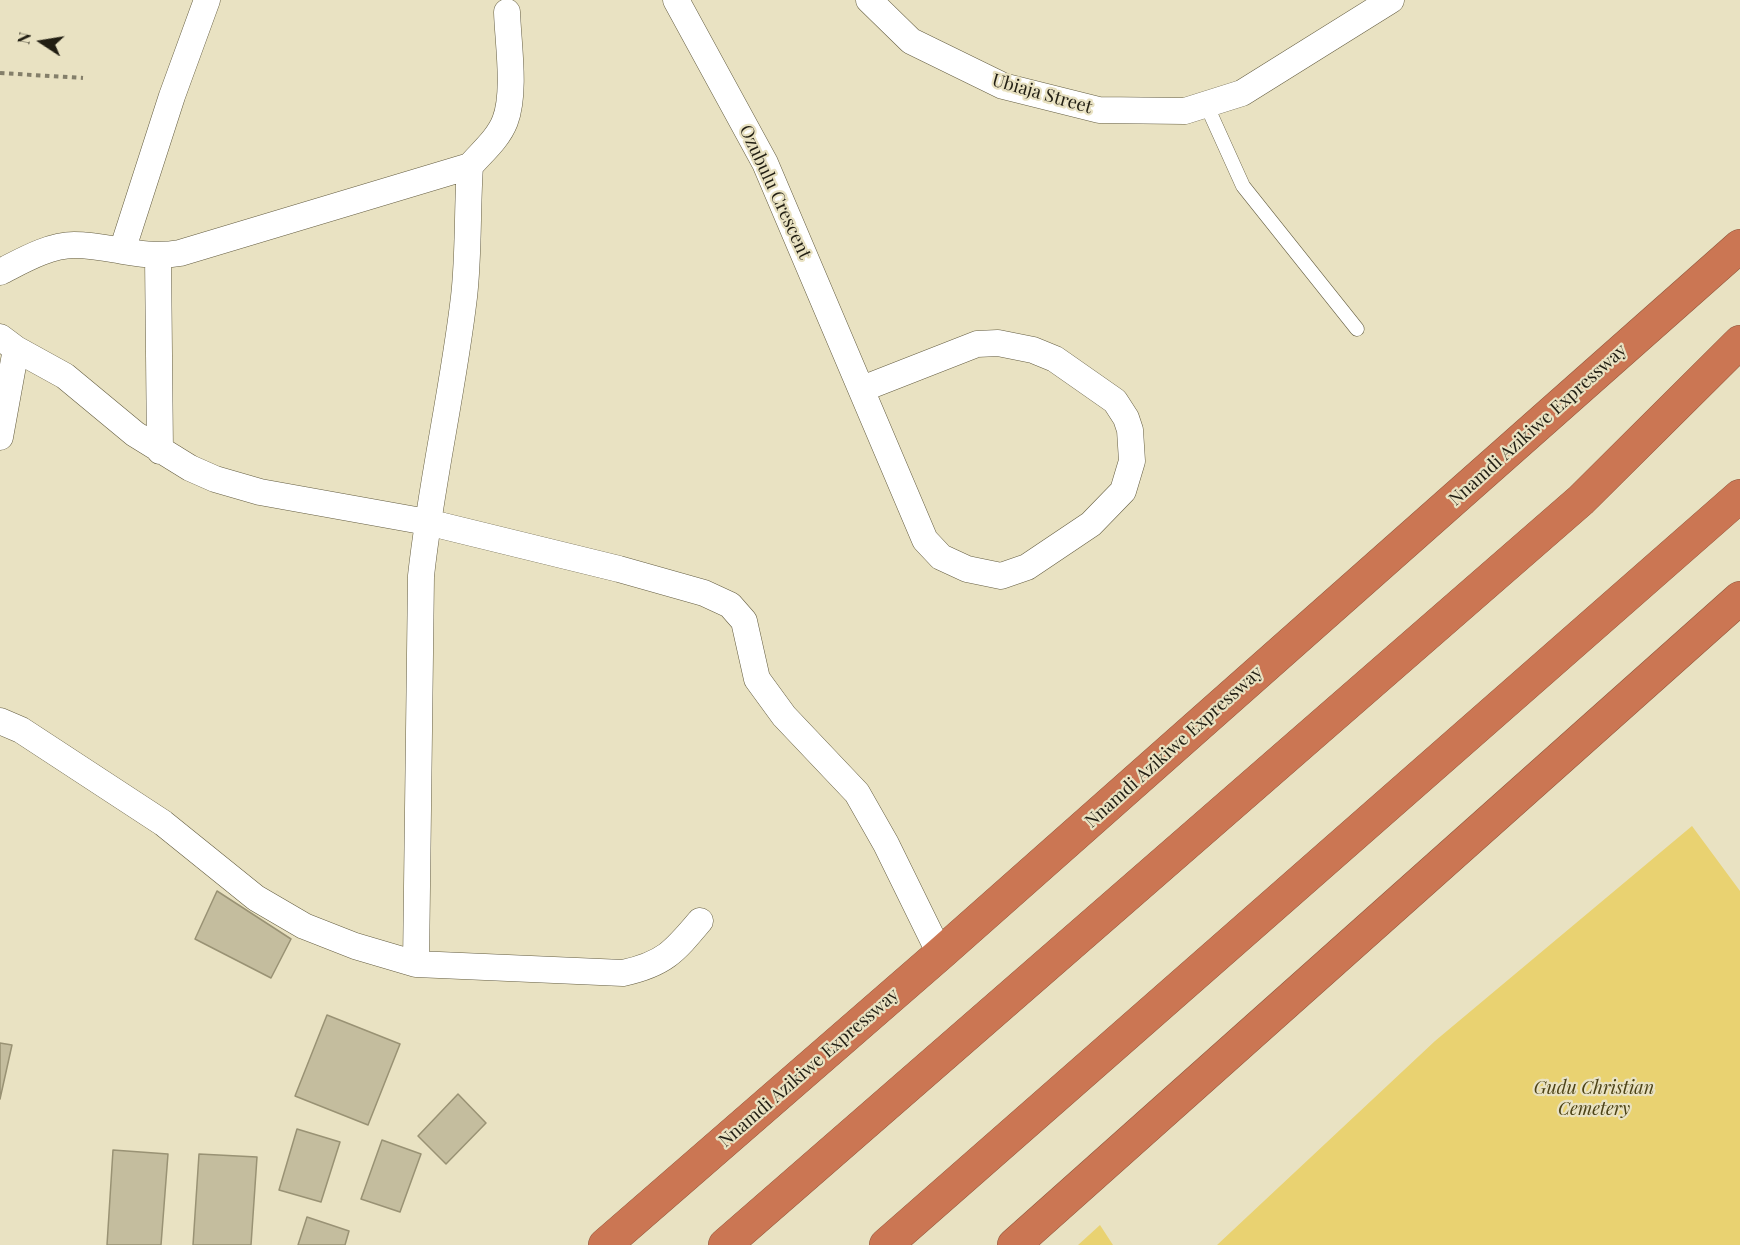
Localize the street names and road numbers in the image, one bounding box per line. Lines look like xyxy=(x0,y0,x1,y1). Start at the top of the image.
street label: Ubiaja Street xyxy=(989,69,1095,119)
street label: Ozubulu Crescent xyxy=(735,122,815,262)
street label: Nnamdi Azikiwe Expressway xyxy=(1445,340,1631,510)
street label: Nnamdi Azikiwe Expressway xyxy=(1081,662,1267,832)
street label: Nnamdi Azikiwe Expressway xyxy=(715,984,903,1152)

